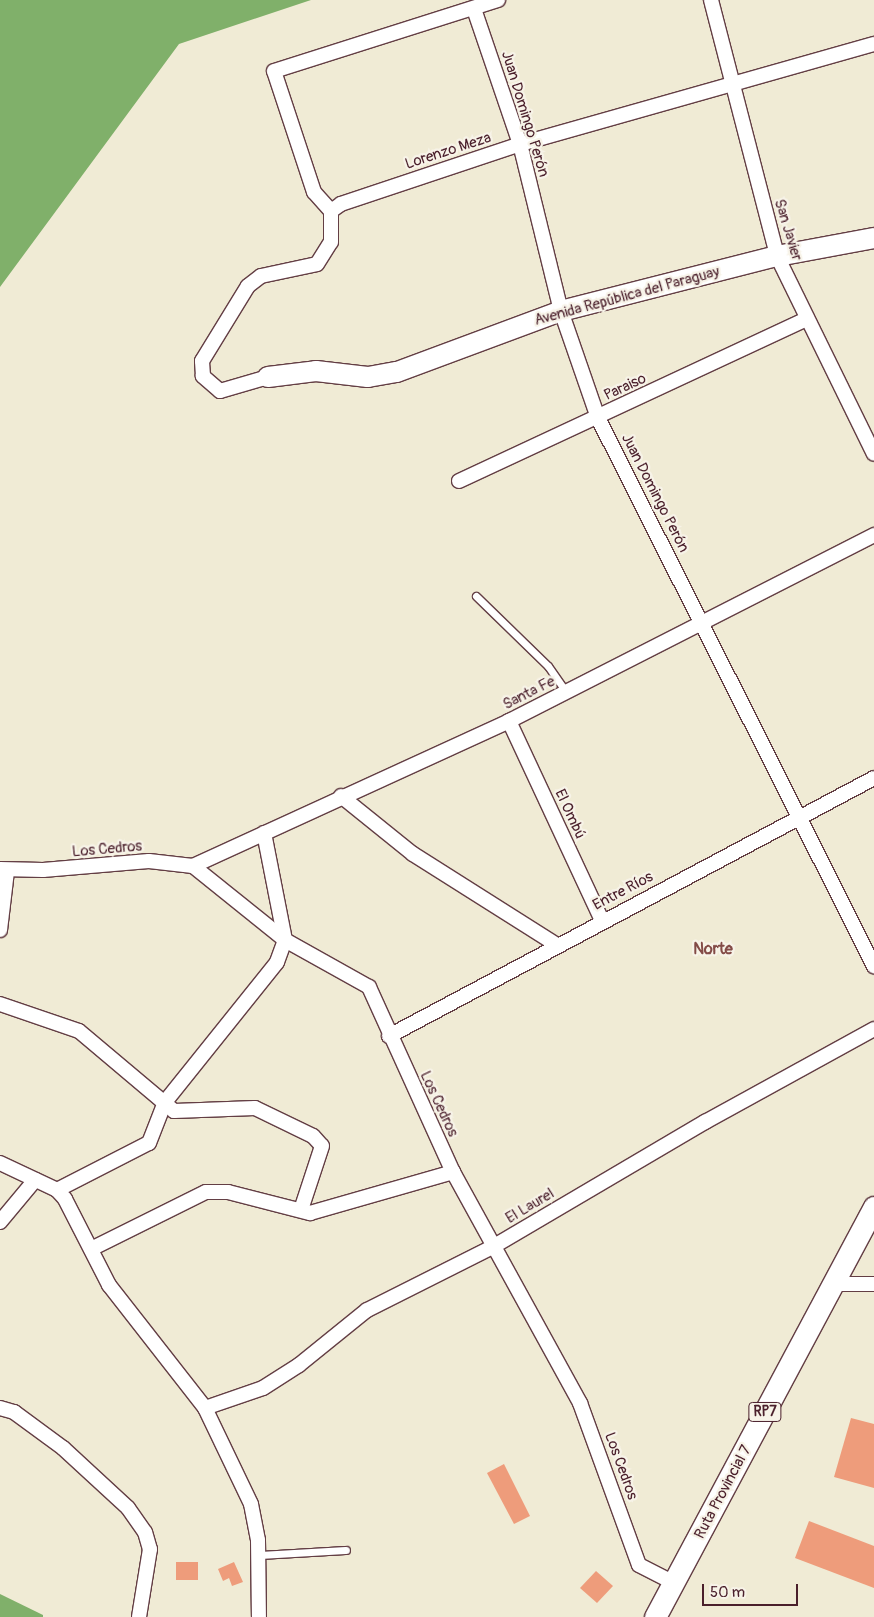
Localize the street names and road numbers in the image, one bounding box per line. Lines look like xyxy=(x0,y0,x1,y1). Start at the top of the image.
street label: Juan Domingo Perón xyxy=(497,49,553,179)
street label: Lorenzo Meza xyxy=(403,129,493,173)
street label: San Javier xyxy=(770,197,806,263)
street label: Avenida República del Paraguay xyxy=(532,263,722,329)
street label: Paraiso xyxy=(601,369,649,405)
street label: Juan Domingo Perón xyxy=(617,431,693,555)
street label: Santa Fe xyxy=(500,672,558,714)
street label: El Ombú xyxy=(551,786,589,842)
street label: Los Cedros xyxy=(71,837,143,861)
street label: Entre Ríos xyxy=(590,868,656,914)
street label: Los Cedros xyxy=(416,1068,462,1140)
street label: El Laurel xyxy=(503,1185,557,1227)
road number: RP7 xyxy=(748,1400,782,1424)
street label: Los Cedros xyxy=(601,1430,641,1502)
street label: Ruta Provincial 7 xyxy=(691,1442,755,1542)

